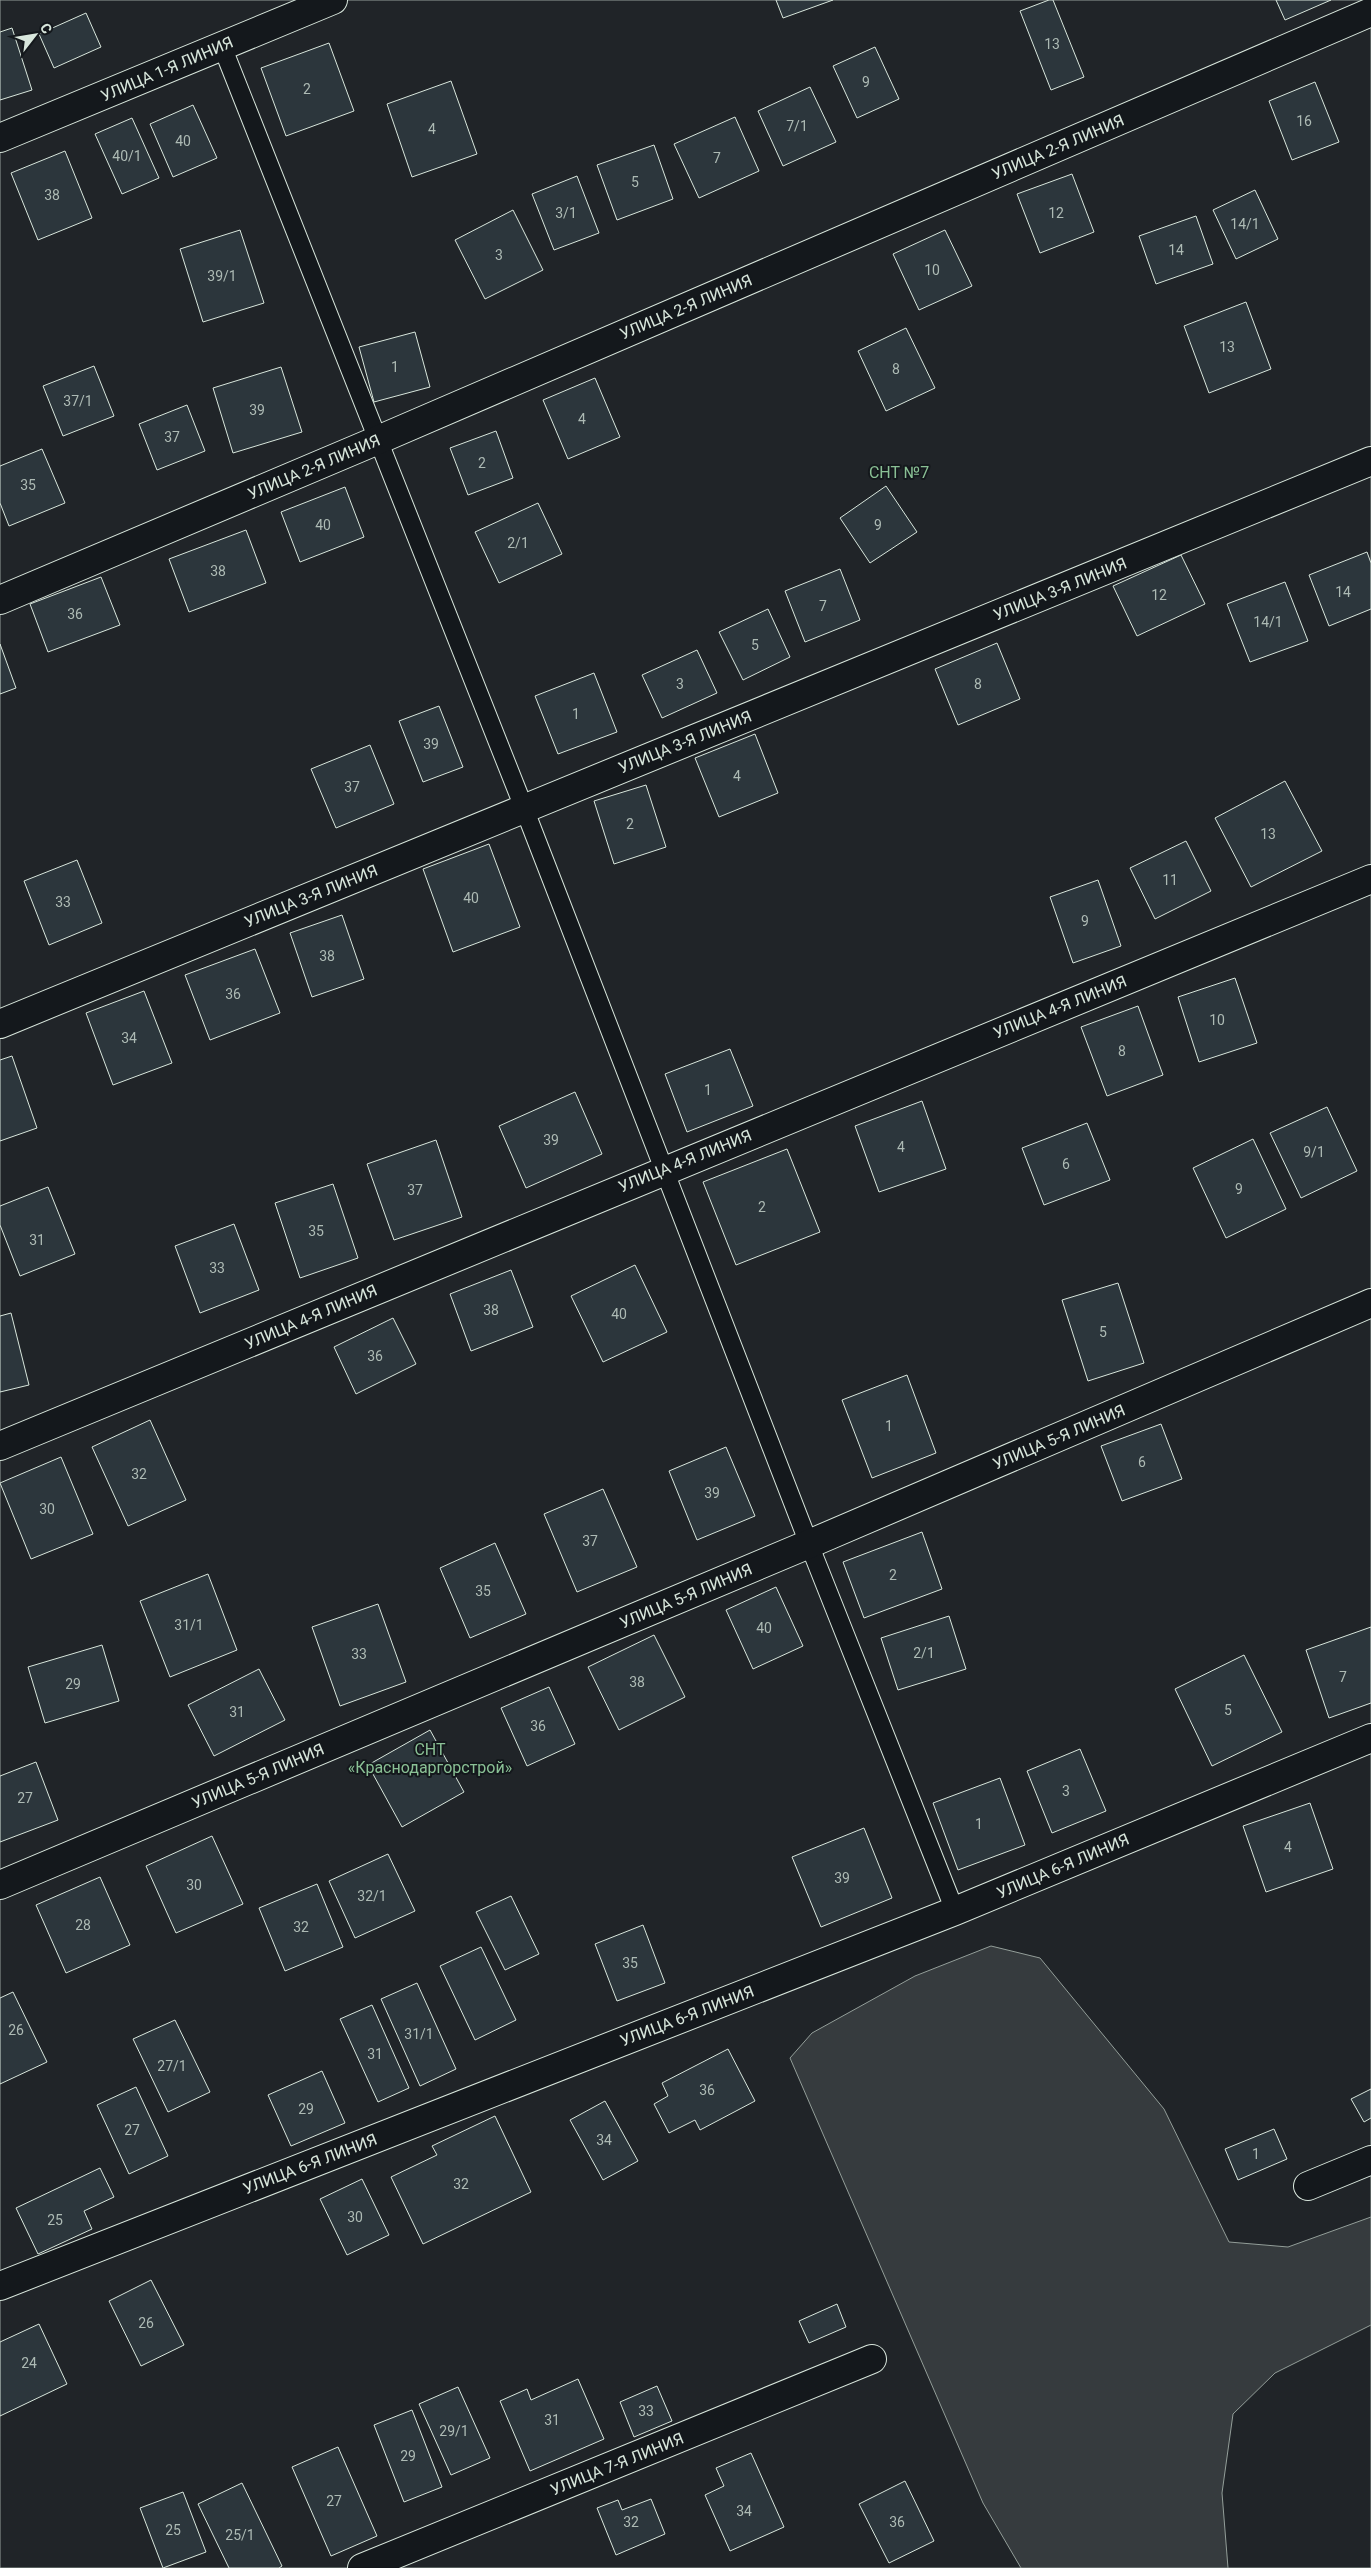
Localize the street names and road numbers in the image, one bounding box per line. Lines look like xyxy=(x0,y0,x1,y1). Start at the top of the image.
street label: УЛИЦА 1-Я ЛИНИЯ xyxy=(98,33,236,105)
street label: УЛИЦА 2-Я ЛИНИЯ xyxy=(989,111,1127,183)
street label: УЛИЦА 2-Я ЛИНИЯ xyxy=(617,271,755,343)
street label: УЛИЦА 2-Я ЛИНИЯ xyxy=(245,431,383,503)
street label: УЛИЦА 3-Я ЛИНИЯ xyxy=(991,554,1129,624)
street label: УЛИЦА 3-Я ЛИНИЯ xyxy=(616,707,754,777)
street label: УЛИЦА 3-Я ЛИНИЯ xyxy=(242,861,380,931)
street label: УЛИЦА 4-Я ЛИНИЯ xyxy=(991,972,1129,1042)
street label: УЛИЦА 4-Я ЛИНИЯ xyxy=(616,1126,754,1196)
street label: УЛИЦА 4-Я ЛИНИЯ xyxy=(242,1281,380,1353)
street label: УЛИЦА 5-Я ЛИНИЯ xyxy=(990,1401,1128,1473)
street label: УЛИЦА 5-Я ЛИНИЯ xyxy=(617,1560,755,1632)
street label: УЛИЦА 5-Я ЛИНИЯ xyxy=(189,1740,327,1812)
street label: УЛИЦА 6-Я ЛИНИЯ xyxy=(994,1830,1132,1902)
street label: УЛИЦА 6-Я ЛИНИЯ xyxy=(617,1982,757,2050)
street label: УЛИЦА 6-Я ЛИНИЯ xyxy=(240,2130,380,2198)
street label: УЛИЦА 7-Я ЛИНИЯ xyxy=(548,2429,686,2499)

